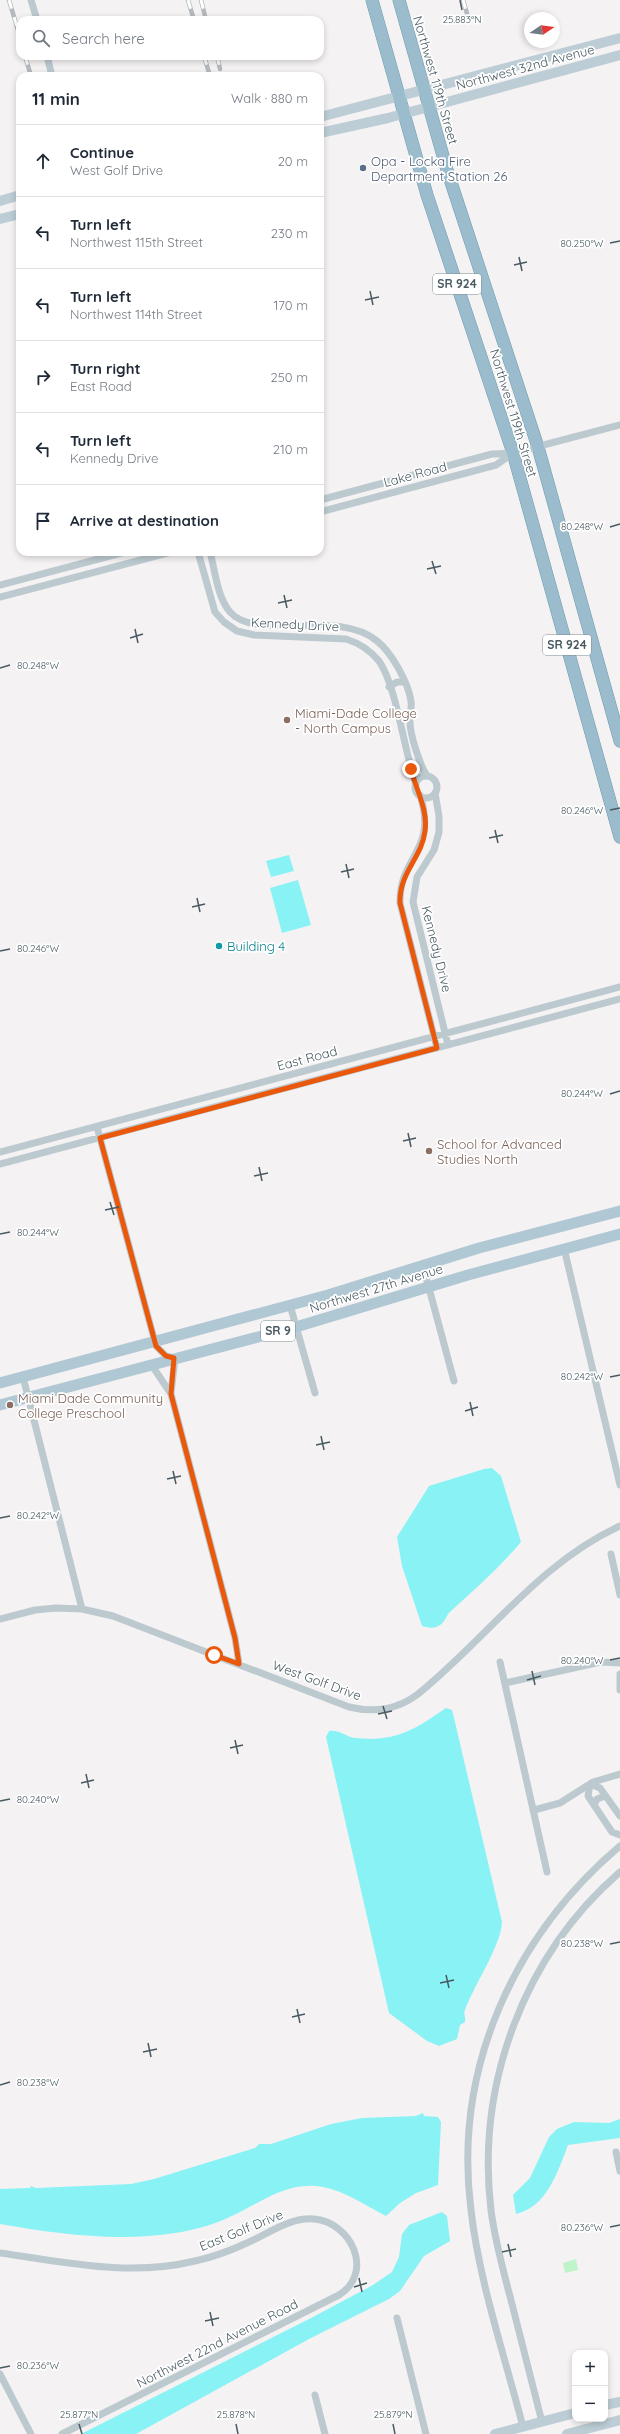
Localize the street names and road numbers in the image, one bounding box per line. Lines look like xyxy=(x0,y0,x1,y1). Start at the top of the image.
street label: Northwest 119th Street xyxy=(410,14,462,146)
street label: Northwest 32nd Avenue xyxy=(454,41,596,93)
road number: SR 924 xyxy=(433,274,481,294)
street label: Northwest 119th Street xyxy=(487,347,541,479)
street label: Lake Road xyxy=(382,458,448,490)
street label: Kennedy Drive xyxy=(250,614,340,634)
road number: SR 924 xyxy=(543,635,591,655)
street label: Kennedy Drive xyxy=(419,904,455,994)
street label: East Road xyxy=(275,1042,339,1074)
street label: Northwest 27th Avenue xyxy=(307,1260,445,1316)
road number: SR 9 xyxy=(261,1321,295,1341)
street label: West Golf Drive xyxy=(270,1657,364,1703)
street label: East Golf Drive xyxy=(197,2206,285,2254)
street label: Northwest 22nd Avenue Road xyxy=(134,2295,300,2391)

